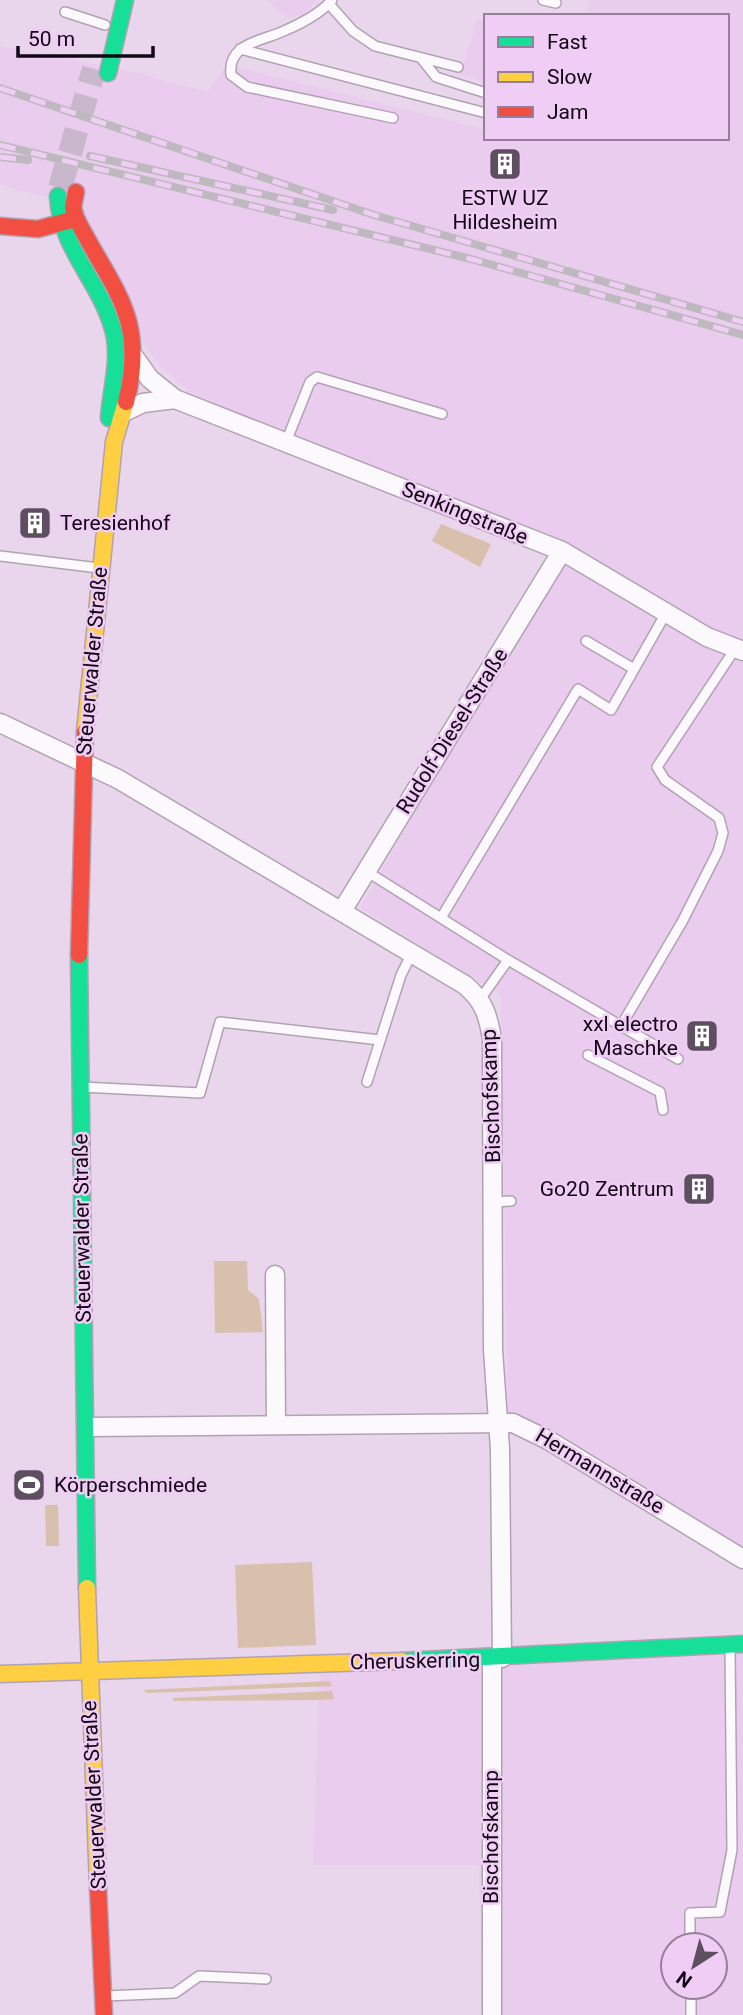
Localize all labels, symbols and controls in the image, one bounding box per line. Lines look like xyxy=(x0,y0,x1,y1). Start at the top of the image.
scale bar xyxy=(18,14,152,58)
legend xyxy=(484,14,729,140)
text: 50 m xyxy=(28,27,75,51)
text: Fast xyxy=(547,30,588,54)
text: Slow xyxy=(547,65,593,89)
text: Jam xyxy=(547,100,588,124)
building icon: ESTW UZ Hildesheim xyxy=(486,145,524,183)
place label: ESTW UZ Hildesheim xyxy=(452,186,558,234)
street label: Senkingstraße xyxy=(398,477,532,549)
building icon: Teresienhof xyxy=(16,504,54,542)
place label: Teresienhof xyxy=(60,511,171,535)
street label: Steuerwalder Straße xyxy=(72,566,112,756)
street label: Rudolf-Diesel-Straße xyxy=(391,644,513,818)
place label: xxl electro Maschke xyxy=(583,1012,678,1060)
building icon: xxl electro Maschke xyxy=(683,1017,721,1055)
street label: Bischofskamp xyxy=(477,1029,505,1163)
street label: Steuerwalder Straße xyxy=(68,1133,96,1323)
building icon: Go20 Zentrum xyxy=(680,1170,718,1208)
place label: Go20 Zentrum xyxy=(540,1177,674,1201)
street label: Hermannstraße xyxy=(531,1423,669,1519)
sports icon: Körperschmiede xyxy=(10,1466,48,1504)
place label: Körperschmiede xyxy=(54,1473,207,1497)
street label: Cheruskerring xyxy=(350,1648,480,1674)
street label: Steuerwalder Straße xyxy=(77,1700,111,1890)
street label: Bischofskamp xyxy=(479,1770,503,1904)
north arrow xyxy=(659,1931,729,2001)
text: N xyxy=(672,1966,696,1993)

